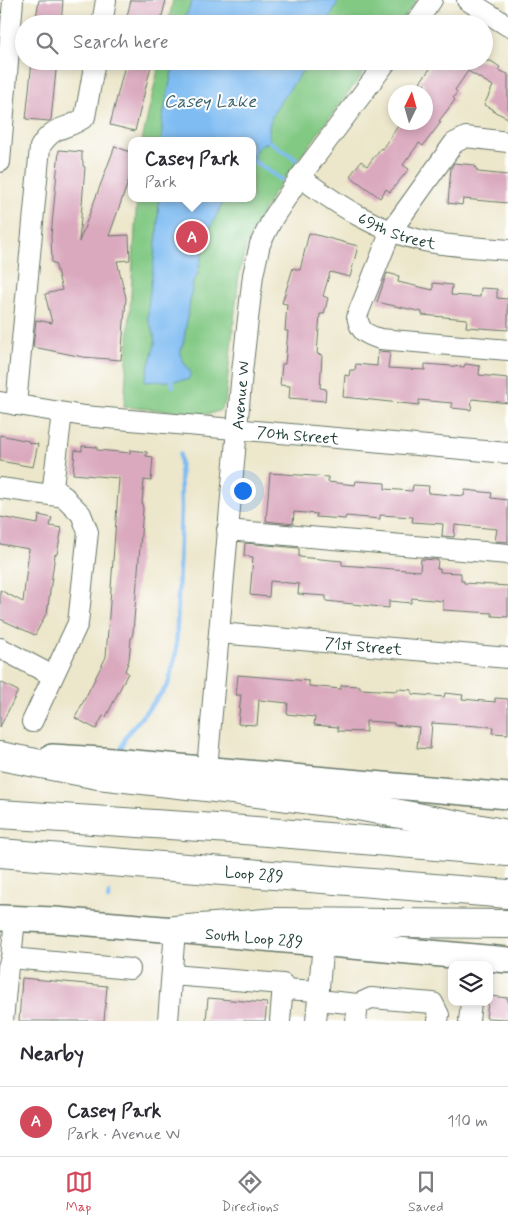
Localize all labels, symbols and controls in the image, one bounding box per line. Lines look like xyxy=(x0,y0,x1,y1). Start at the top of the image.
search box xyxy=(15,15,493,70)
icon: search xyxy=(33,29,61,57)
text: Search here xyxy=(73,30,169,55)
north arrow xyxy=(388,85,433,130)
water label: Casey Lake xyxy=(164,90,257,114)
popup xyxy=(128,137,256,202)
text: Casey Park xyxy=(145,147,239,172)
text: Park xyxy=(145,172,177,193)
street label: 69th Street xyxy=(354,208,438,255)
pin: A xyxy=(176,218,208,256)
street label: Avenue W xyxy=(228,360,255,431)
street label: 70th Street xyxy=(256,422,341,450)
your location xyxy=(230,478,256,504)
street label: 71st Street xyxy=(324,633,404,661)
street label: Loop 289 xyxy=(224,862,284,888)
street label: South Loop 289 xyxy=(204,924,304,954)
map controls xyxy=(448,961,493,1006)
button: layers xyxy=(448,961,493,1006)
text: Nearby xyxy=(20,1040,84,1068)
text: Casey Park xyxy=(67,1099,161,1124)
text: A xyxy=(31,1111,41,1132)
text: 110 m xyxy=(447,1111,488,1132)
text: Park · Avenue W xyxy=(67,1124,180,1145)
tab: Map xyxy=(65,1168,93,1216)
tab: Directions xyxy=(222,1168,279,1216)
tab: Saved xyxy=(408,1168,443,1216)

